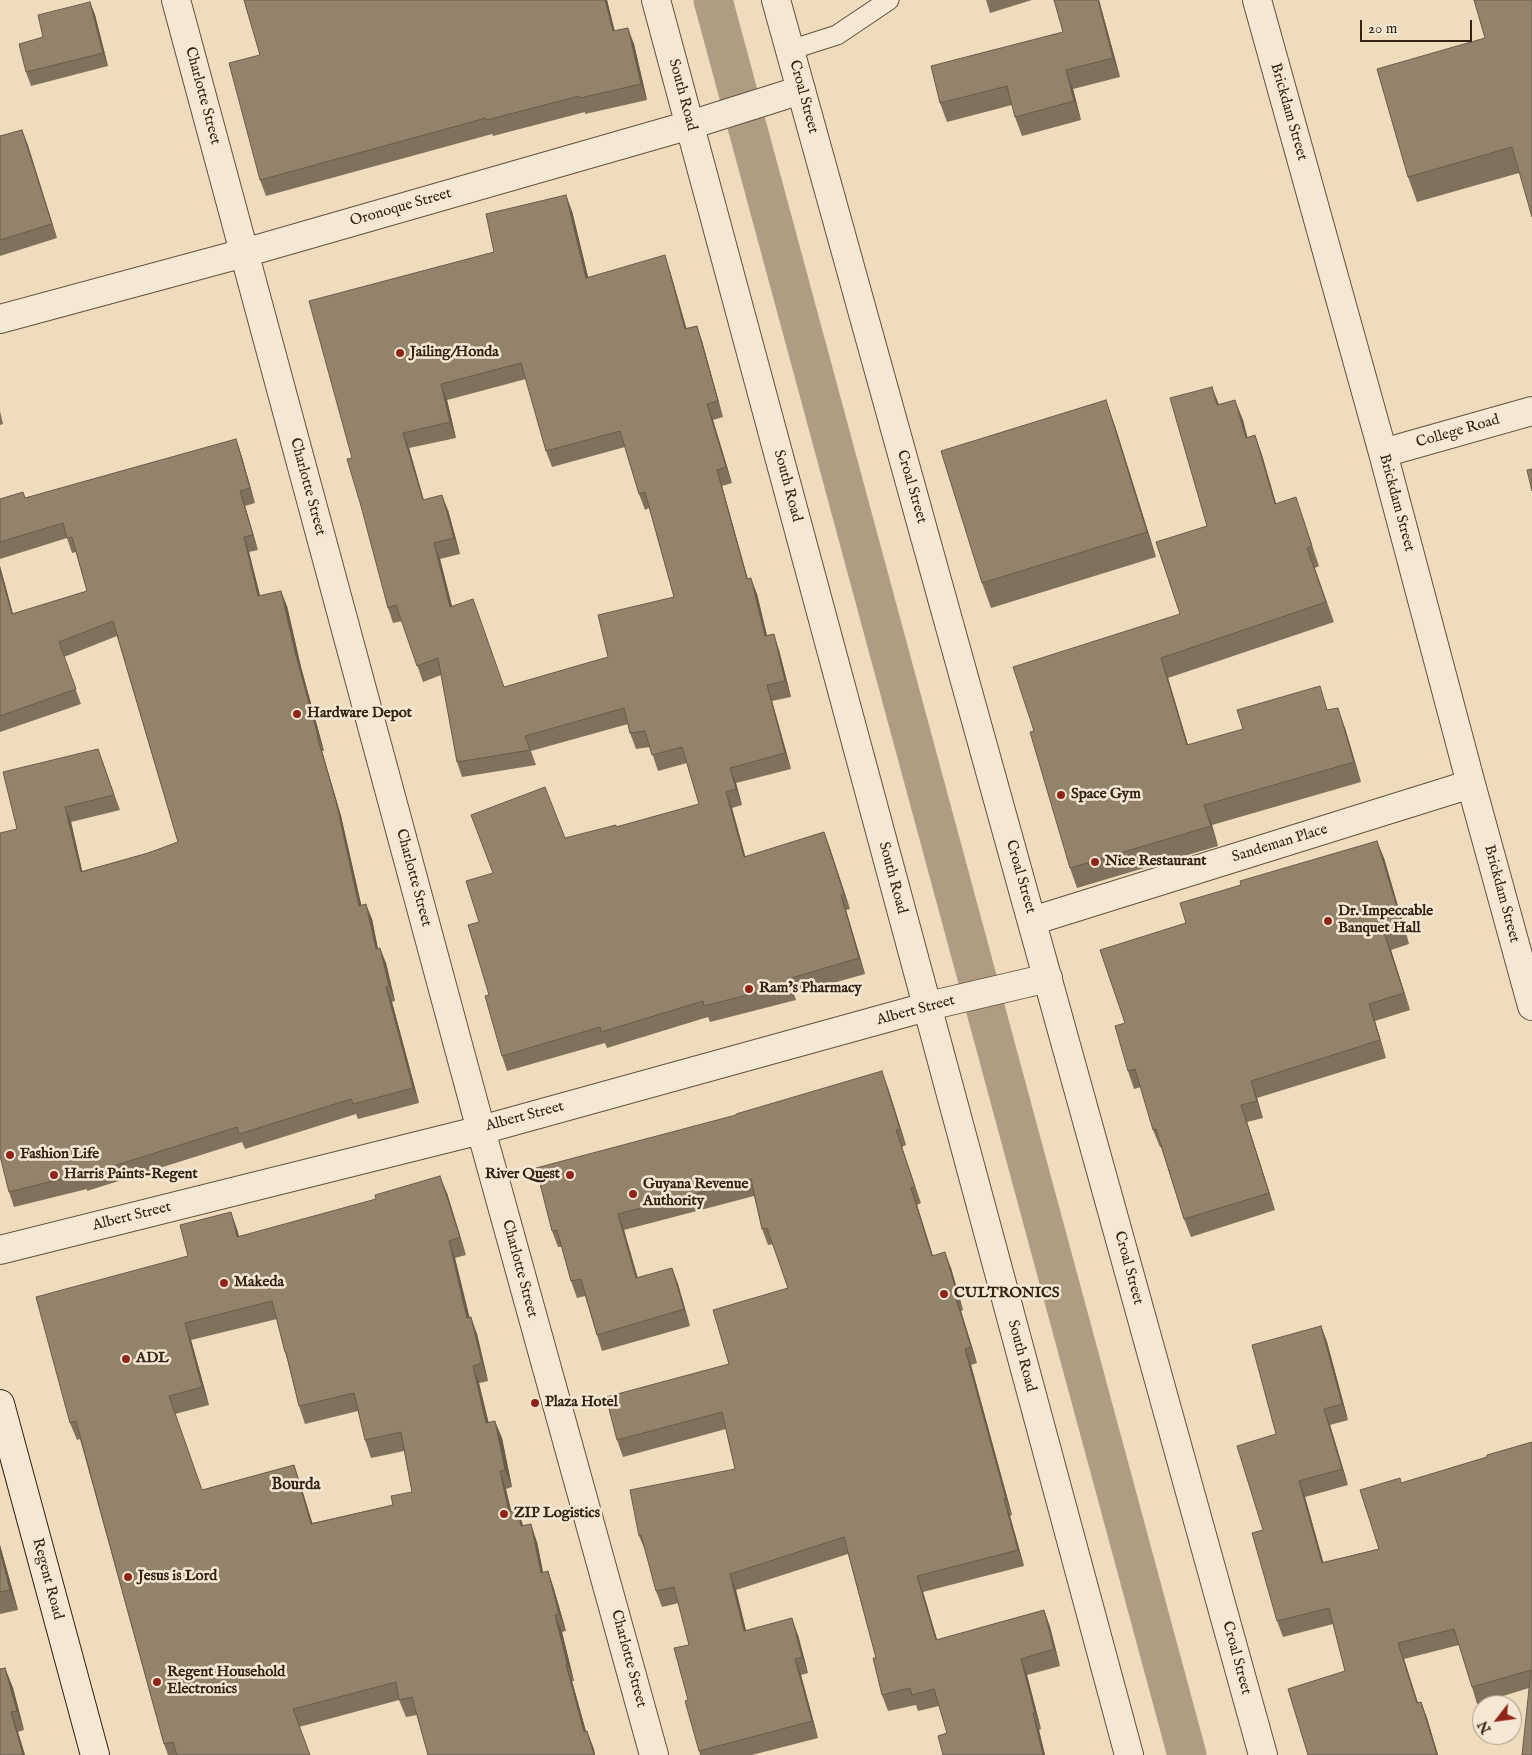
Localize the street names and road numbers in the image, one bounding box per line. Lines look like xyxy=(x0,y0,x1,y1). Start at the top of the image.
street label: Charlotte Street xyxy=(180,45,224,147)
street label: South Road xyxy=(664,57,700,133)
street label: Croal Street xyxy=(785,58,821,136)
street label: Brickdam Street xyxy=(1266,61,1310,163)
street label: Oronoque Street xyxy=(348,185,454,231)
street label: College Road xyxy=(1414,411,1502,453)
street label: Charlotte Street xyxy=(285,436,329,538)
street label: South Road xyxy=(769,448,805,524)
street label: Croal Street xyxy=(892,448,930,526)
street label: Brickdam Street xyxy=(1374,452,1418,554)
street label: Sandeman Place xyxy=(1230,821,1330,867)
street label: Charlotte Street xyxy=(391,827,435,929)
street label: Croal Street xyxy=(1001,838,1039,916)
street label: South Road xyxy=(874,840,910,916)
street label: Brickdam Street xyxy=(1479,843,1523,945)
street label: Albert Street xyxy=(875,992,957,1030)
street label: Albert Street xyxy=(484,1098,566,1136)
street label: Albert Street xyxy=(91,1199,173,1235)
street label: Charlotte Street xyxy=(497,1218,541,1320)
street label: Croal Street xyxy=(1110,1229,1146,1307)
street label: South Road xyxy=(1003,1318,1039,1394)
street label: Regent Road xyxy=(27,1536,67,1622)
street label: Charlotte Street xyxy=(606,1608,650,1710)
street label: Croal Street xyxy=(1218,1619,1254,1697)

